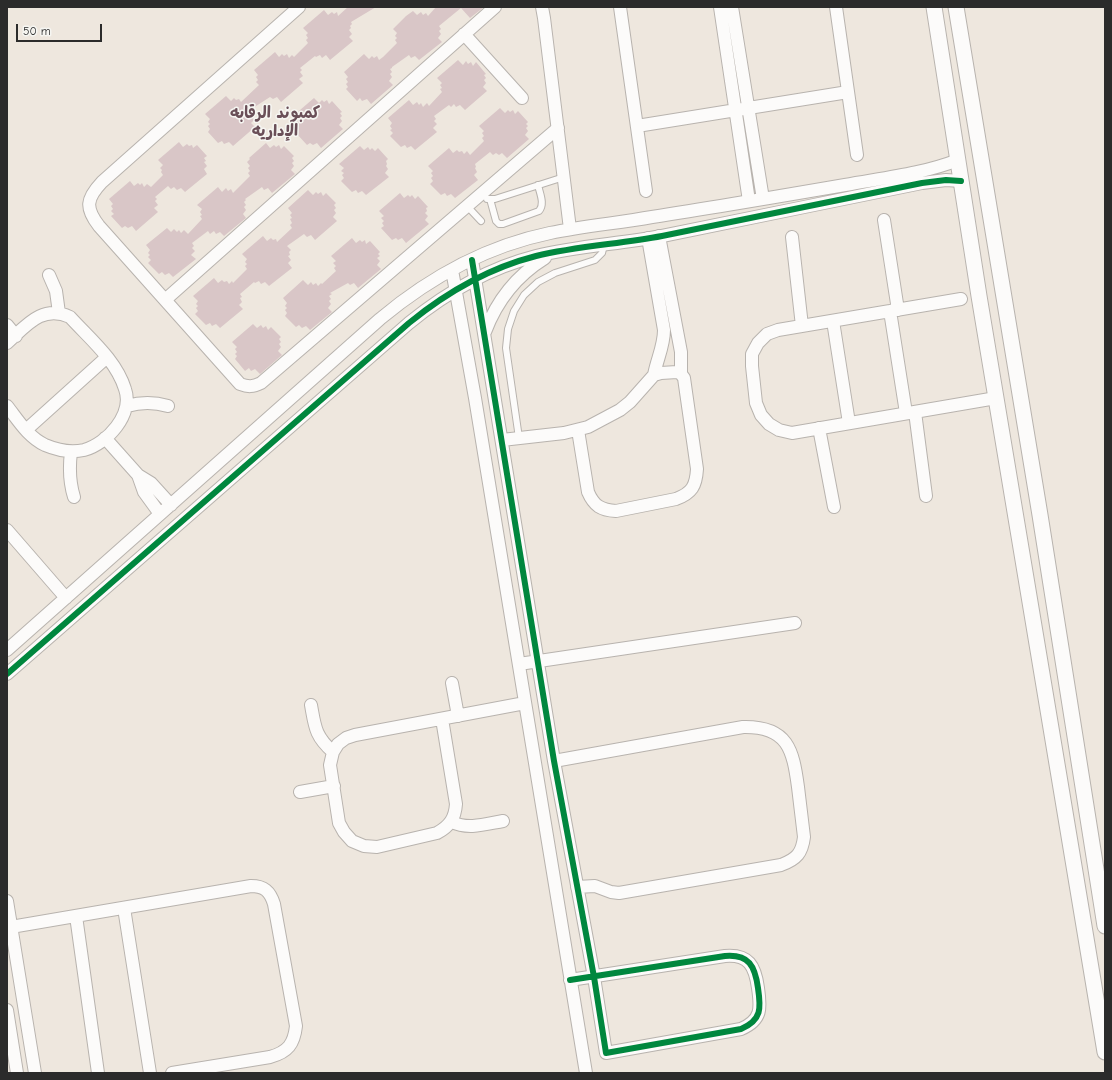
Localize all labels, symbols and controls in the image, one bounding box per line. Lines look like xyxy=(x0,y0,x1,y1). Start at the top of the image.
scale bar xyxy=(18,16,104,42)
text: 50 m xyxy=(23,24,51,38)
district label: كمبوند الرقابه الإداريه xyxy=(230,103,320,141)

